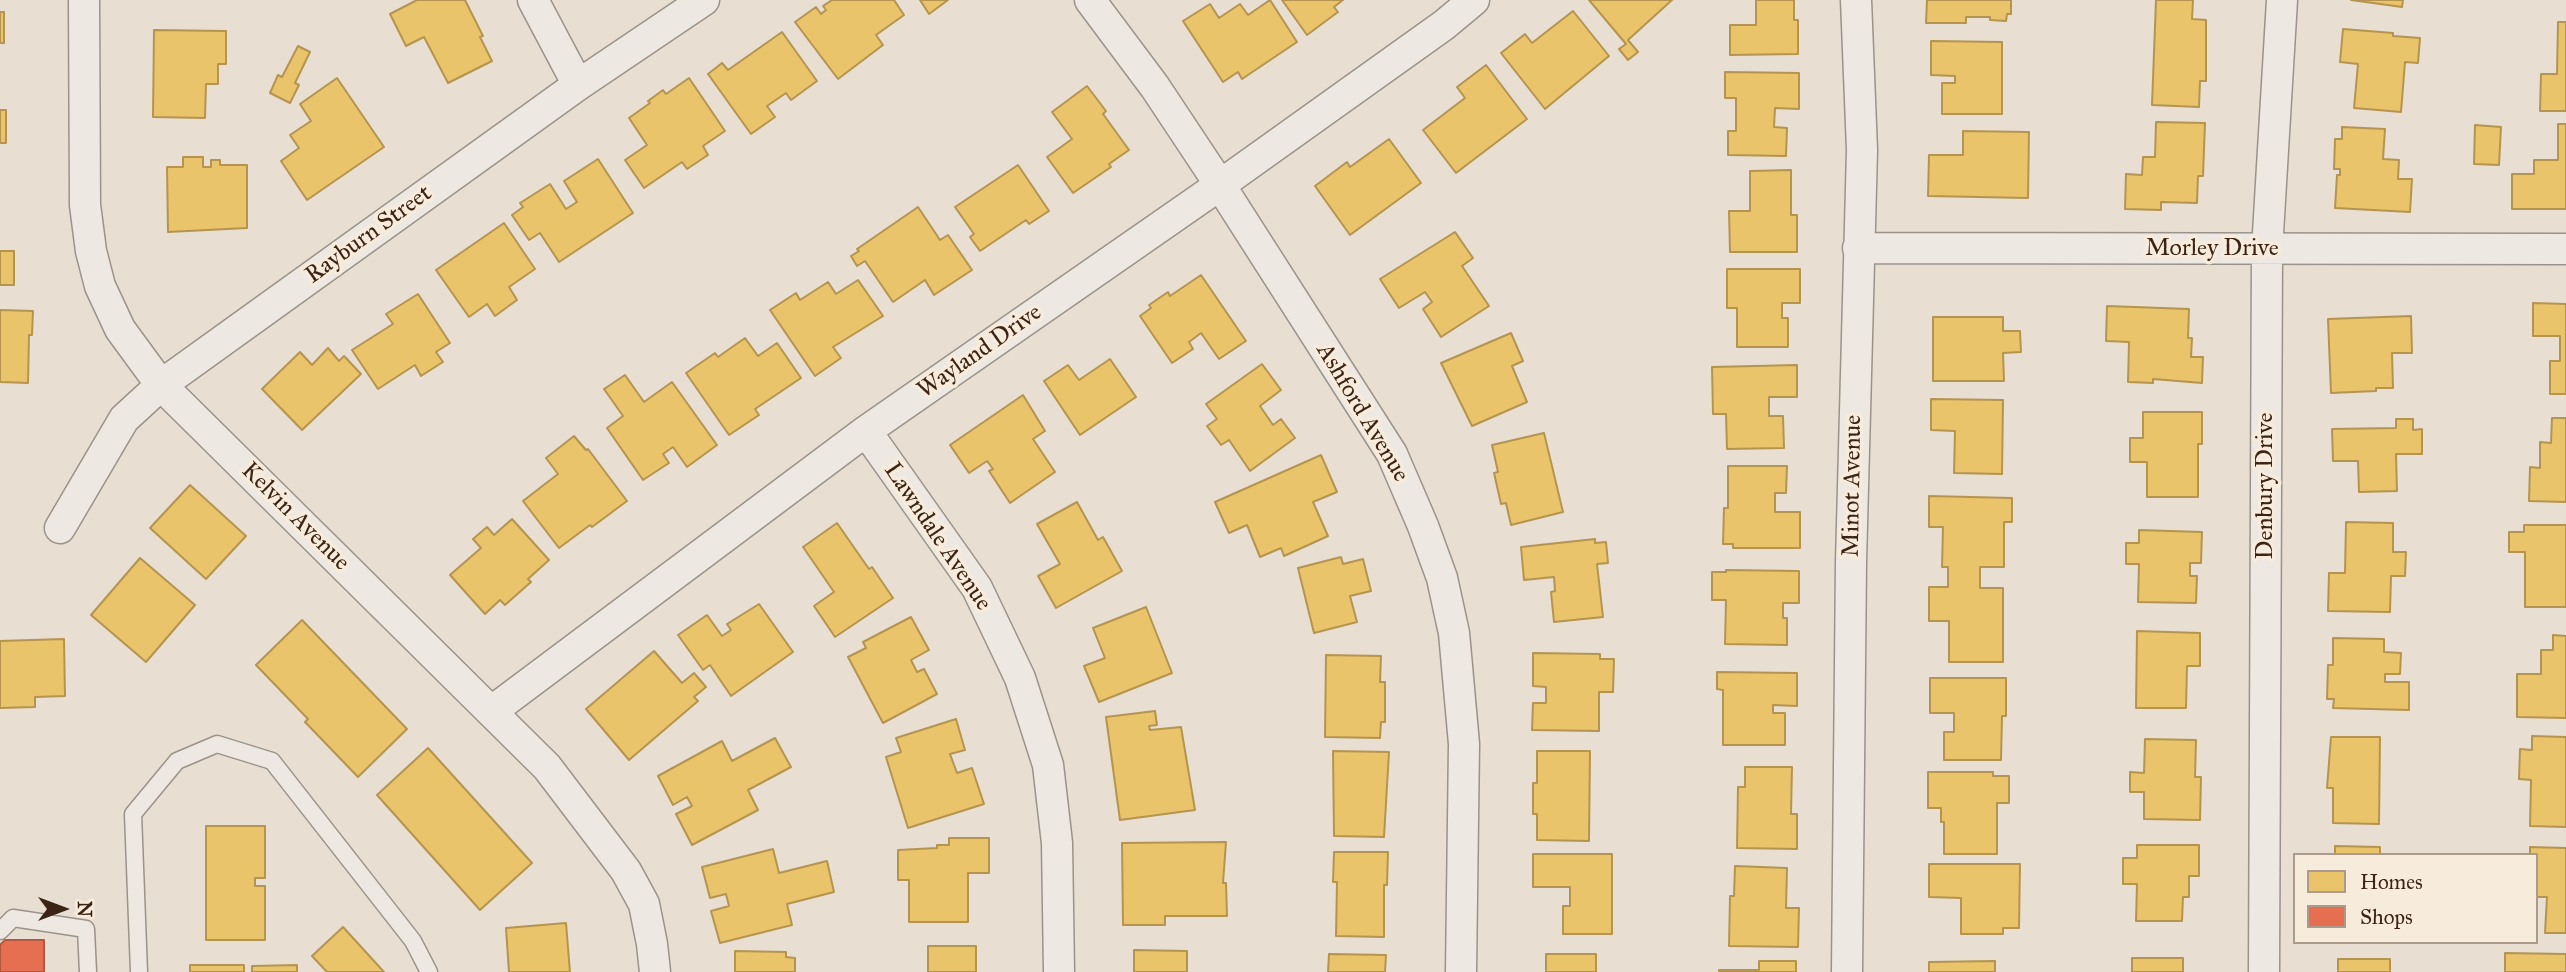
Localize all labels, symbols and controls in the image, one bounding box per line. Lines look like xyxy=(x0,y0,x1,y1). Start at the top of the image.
street label: Rayburn Street xyxy=(300,180,438,290)
street label: Morley Drive xyxy=(2145,235,2279,263)
street label: Wayland Drive xyxy=(912,299,1048,405)
street label: Ashford Avenue xyxy=(1309,339,1415,487)
street label: Denbury Drive xyxy=(2252,412,2280,560)
street label: Minot Avenue xyxy=(1837,415,1869,557)
street label: Kelvin Avenue xyxy=(235,457,355,577)
street label: Lawndale Avenue xyxy=(877,458,997,616)
legend xyxy=(2293,853,2538,944)
text: Homes xyxy=(2360,869,2423,895)
north arrow xyxy=(28,874,98,944)
text: N xyxy=(73,901,96,917)
text: Shops xyxy=(2360,904,2413,930)

